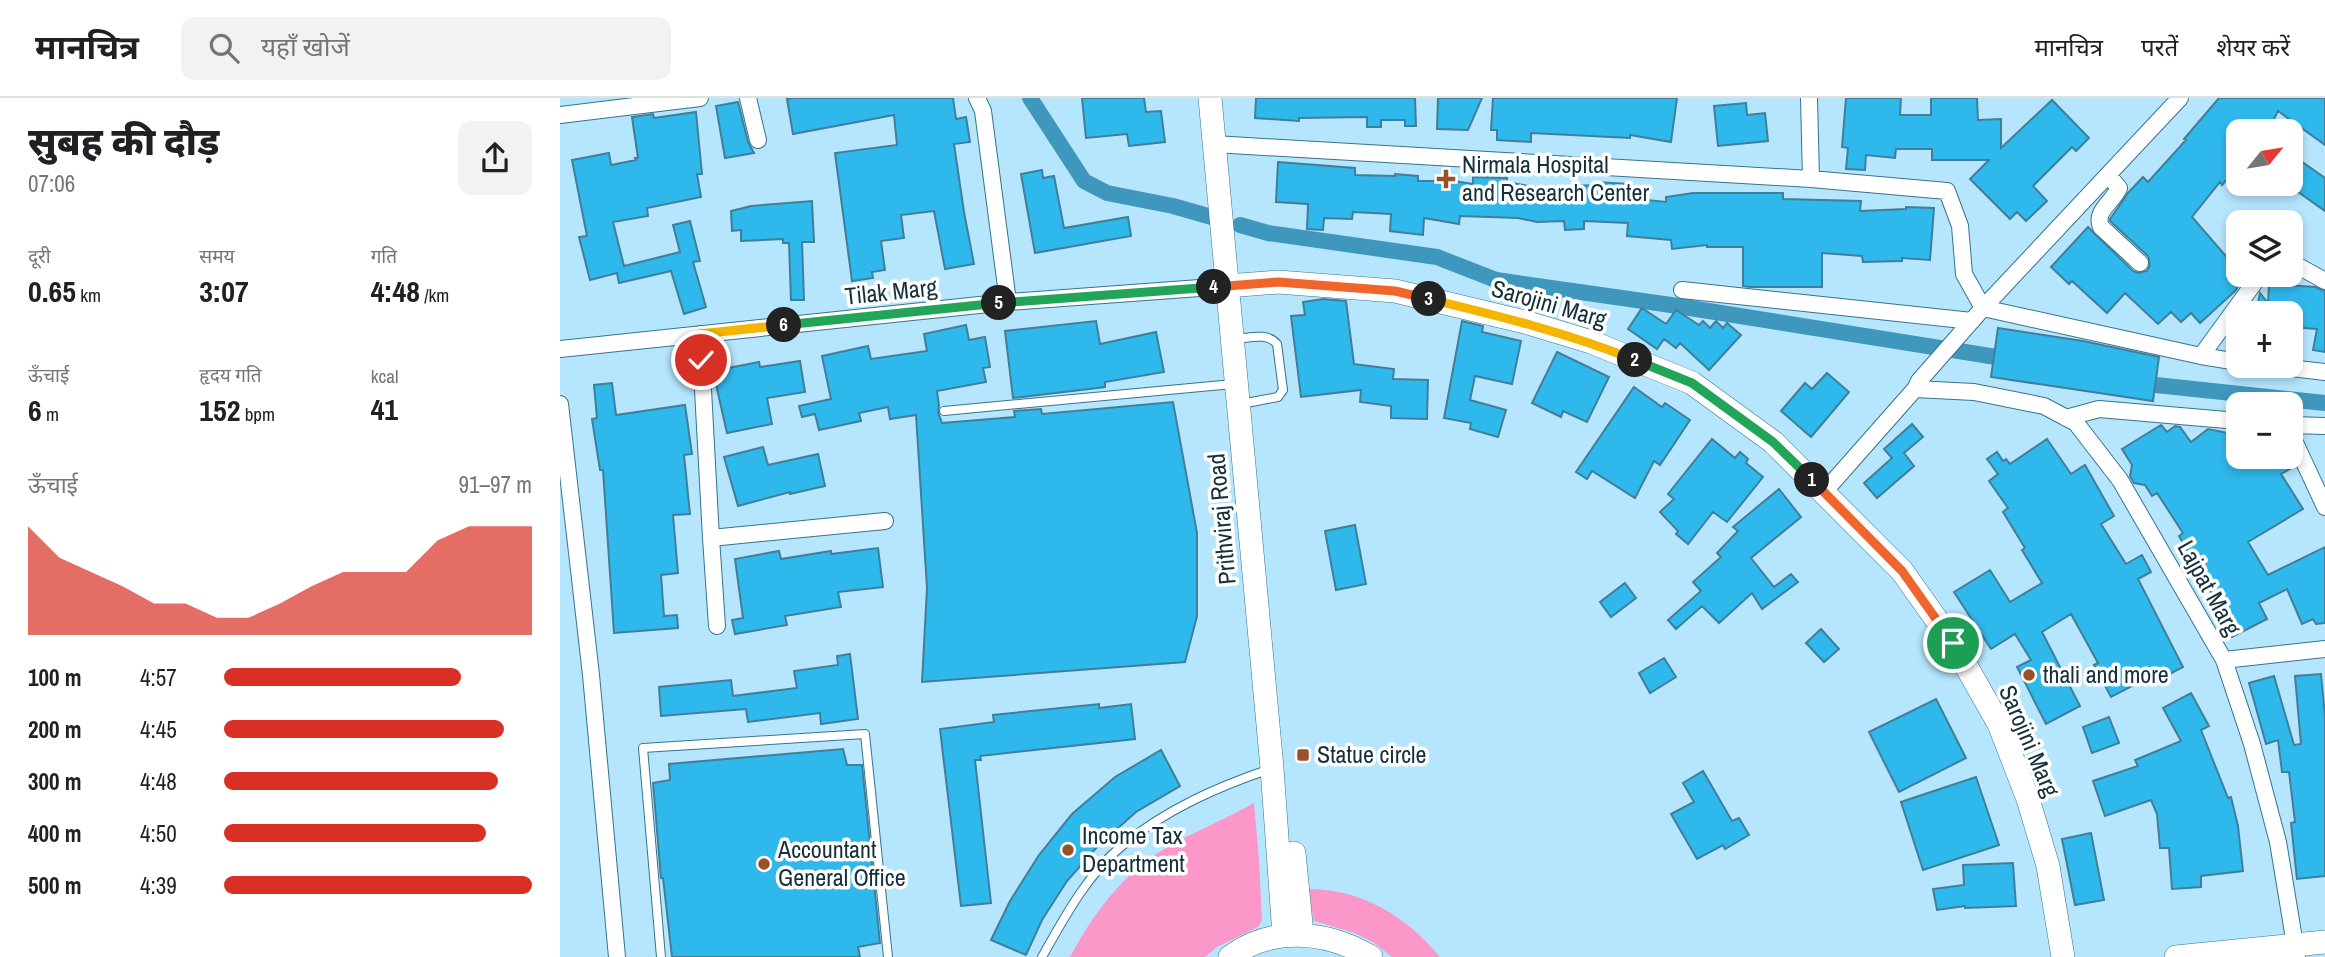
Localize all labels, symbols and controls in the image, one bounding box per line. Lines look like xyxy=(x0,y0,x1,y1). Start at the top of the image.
search box xyxy=(181,17,671,80)
text: मानचित्र xyxy=(35,25,139,69)
icon: search xyxy=(205,29,243,67)
text: यहाँ खोजें xyxy=(261,29,350,64)
text: मानचित्र xyxy=(2034,31,2103,63)
text: परतें xyxy=(2141,31,2178,63)
text: शेयर करें xyxy=(2216,31,2290,63)
text: सुबह की दौड़ xyxy=(28,116,219,167)
north arrow xyxy=(2226,119,2303,196)
map controls xyxy=(2226,119,2303,469)
button: share xyxy=(458,121,532,195)
place label: Nirmala Hospital and Research Center xyxy=(1462,148,1650,208)
text: 07:06 xyxy=(28,168,75,199)
marker: Nirmala Hospital and Research Center xyxy=(1436,169,1456,189)
button: layers xyxy=(2226,210,2303,287)
text: दूरी xyxy=(28,243,51,269)
text: समय xyxy=(199,243,235,269)
text: गति xyxy=(371,243,397,269)
street label: Tilak Marg xyxy=(843,270,939,312)
pin: 4 xyxy=(1196,270,1232,304)
text: 0.65 xyxy=(28,271,76,311)
text: 3:07 xyxy=(199,271,249,311)
text: 4:48 xyxy=(371,271,420,311)
street label: Sarojini Marg xyxy=(1488,271,1611,335)
text: 4 xyxy=(1209,273,1218,299)
text: km xyxy=(76,282,101,308)
text: /km xyxy=(420,282,449,308)
pin: 3 xyxy=(1412,282,1446,316)
text: 3 xyxy=(1424,285,1433,311)
pin: 5 xyxy=(982,286,1017,320)
text: 5 xyxy=(994,289,1003,315)
button: + xyxy=(2226,301,2303,378)
pin: 6 xyxy=(766,308,802,342)
text: 6 xyxy=(779,311,788,337)
pin xyxy=(671,330,731,390)
icon: check xyxy=(682,341,720,379)
pin: 2 xyxy=(1618,342,1652,378)
text: 2 xyxy=(1630,346,1639,372)
text: ऊँचाई xyxy=(28,362,69,388)
text: हृदय गति xyxy=(199,362,262,388)
text: kcal xyxy=(371,363,398,389)
text: 41 xyxy=(371,389,398,429)
text: 6 xyxy=(28,390,42,430)
text: 152 xyxy=(199,390,240,430)
button: − xyxy=(2226,392,2303,469)
text: m xyxy=(42,401,59,427)
text: bpm xyxy=(240,401,275,427)
street label: Prithviraj Road xyxy=(1199,452,1243,586)
pin: 1 xyxy=(1794,462,1830,498)
text: 1 xyxy=(1807,466,1816,492)
text: ऊँचाई xyxy=(28,469,78,500)
text: 91–97 m xyxy=(459,469,532,500)
street label: Lajpat Marg xyxy=(2171,534,2249,641)
pin xyxy=(1923,613,1983,673)
icon: arrive xyxy=(1934,624,1972,662)
place label: thali and more xyxy=(2043,658,2169,690)
text: 100 m xyxy=(28,662,81,693)
text: 4:57 xyxy=(140,662,177,693)
marker: thali and more xyxy=(2021,667,2037,683)
street label: Sarojini Marg xyxy=(1992,680,2068,801)
text: 200 m xyxy=(28,714,81,745)
text: 4:45 xyxy=(140,714,177,745)
place label: Statue circle xyxy=(1317,738,1426,770)
marker: Statue circle xyxy=(1295,747,1311,763)
text: 300 m xyxy=(28,766,81,797)
text: 4:48 xyxy=(140,766,177,797)
text: 400 m xyxy=(28,818,81,849)
text: 4:50 xyxy=(140,818,177,849)
place label: Income Tax Department xyxy=(1082,819,1185,879)
place label: Accountant General Office xyxy=(777,833,906,893)
marker: Income Tax Department xyxy=(1060,842,1076,858)
marker: Accountant General Office xyxy=(756,856,772,872)
text: 500 m xyxy=(28,870,81,901)
text: 4:39 xyxy=(140,870,177,901)

